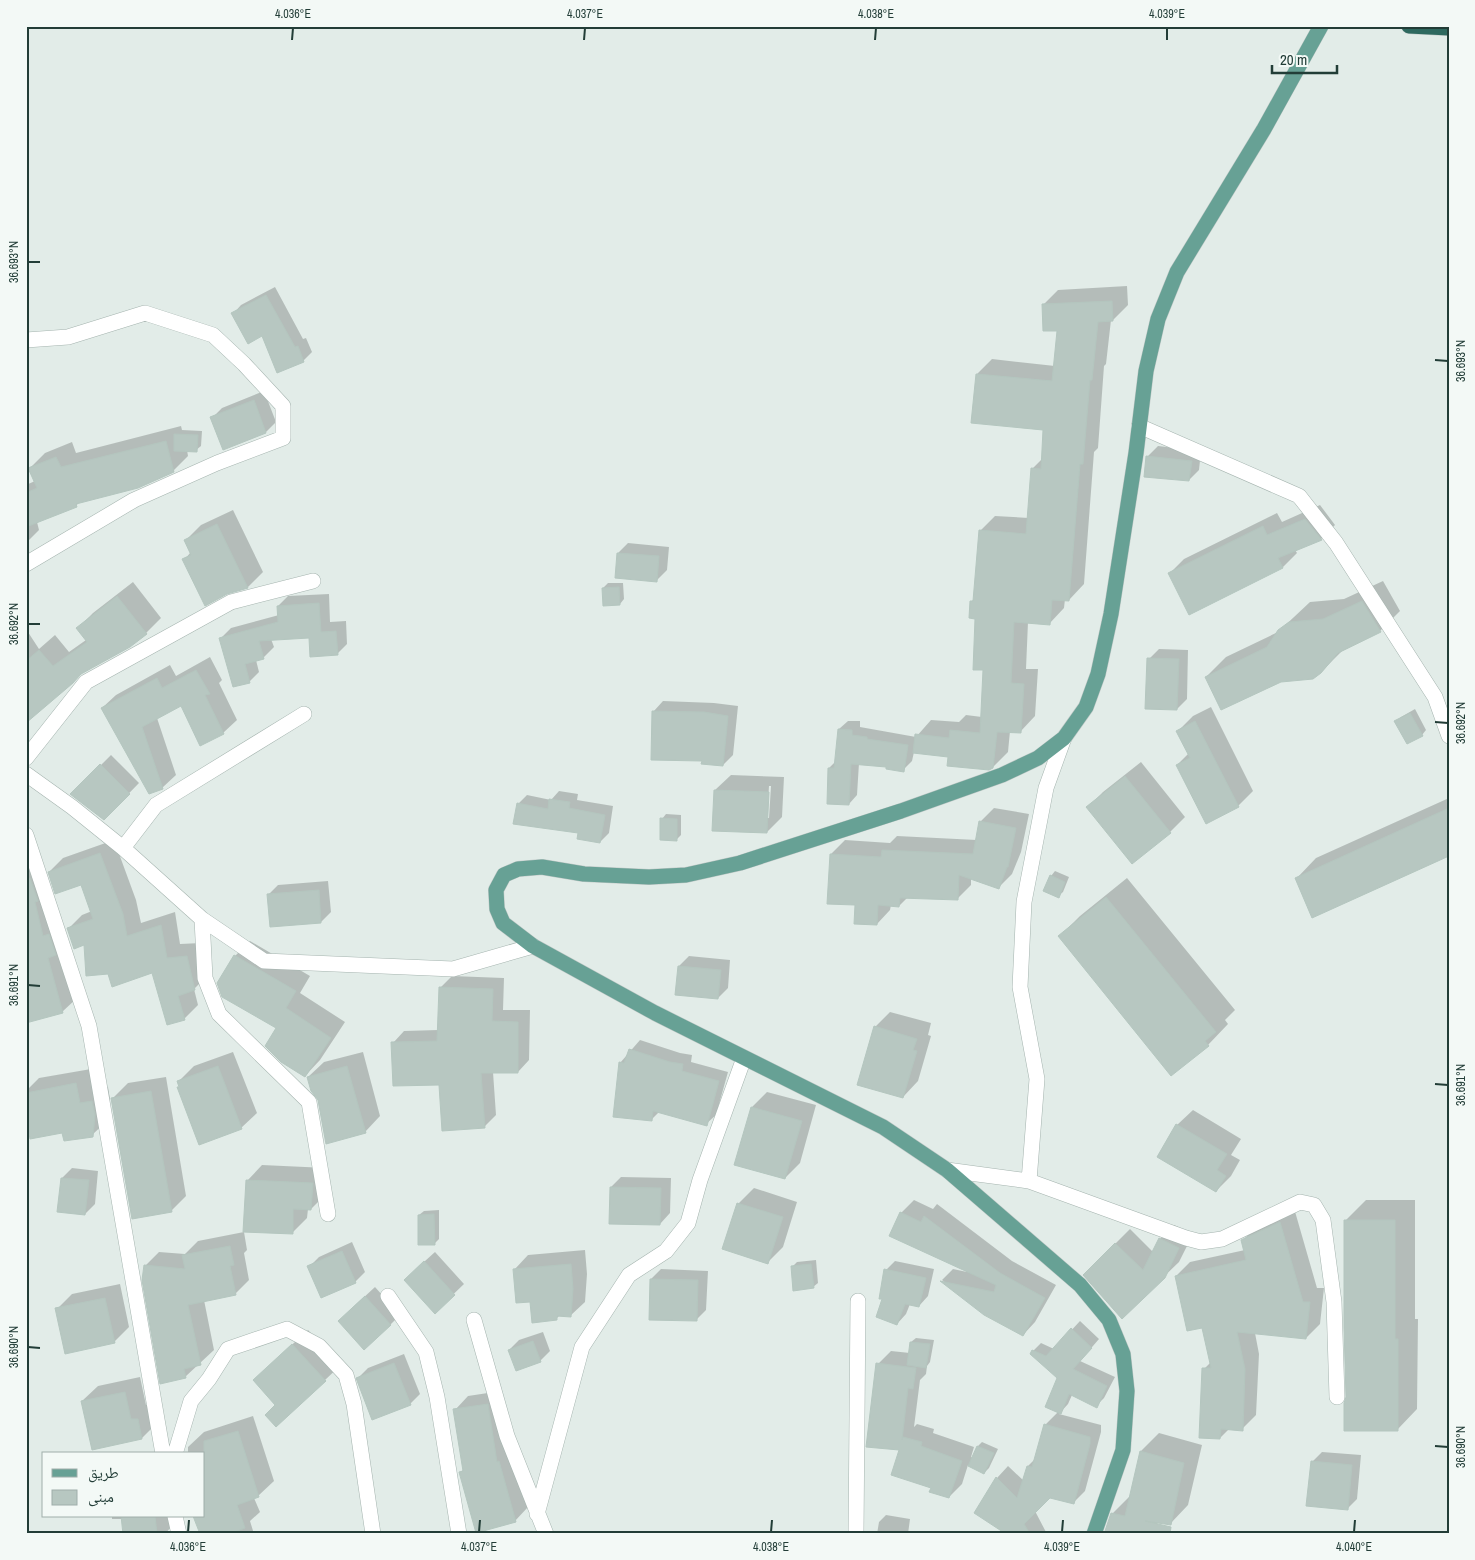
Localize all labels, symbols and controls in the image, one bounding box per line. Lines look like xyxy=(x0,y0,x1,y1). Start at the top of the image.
text: 4.036°E xyxy=(275,6,311,22)
text: 4.037°E xyxy=(567,6,603,22)
text: 4.038°E xyxy=(858,6,894,22)
text: 4.039°E xyxy=(1149,6,1185,22)
scale bar xyxy=(1272,42,1338,74)
text: 20 m xyxy=(1280,49,1307,70)
text: 36.693°N xyxy=(6,241,22,283)
text: 36.693°N xyxy=(1453,340,1469,382)
text: 36.692°N xyxy=(6,603,22,645)
text: 36.692°N xyxy=(1453,702,1469,744)
text: 36.691°N xyxy=(6,964,22,1006)
text: 36.691°N xyxy=(1453,1064,1469,1106)
text: 36.690°N xyxy=(6,1326,22,1368)
text: 36.690°N xyxy=(1453,1426,1469,1468)
legend xyxy=(42,1452,205,1518)
text: طريق xyxy=(88,1462,119,1483)
text: مبنى xyxy=(88,1486,114,1507)
text: 4.036°E xyxy=(170,1539,206,1555)
text: 4.037°E xyxy=(461,1539,497,1555)
text: 4.038°E xyxy=(753,1539,789,1555)
text: 4.039°E xyxy=(1044,1539,1080,1555)
text: 4.040°E xyxy=(1336,1539,1372,1555)

